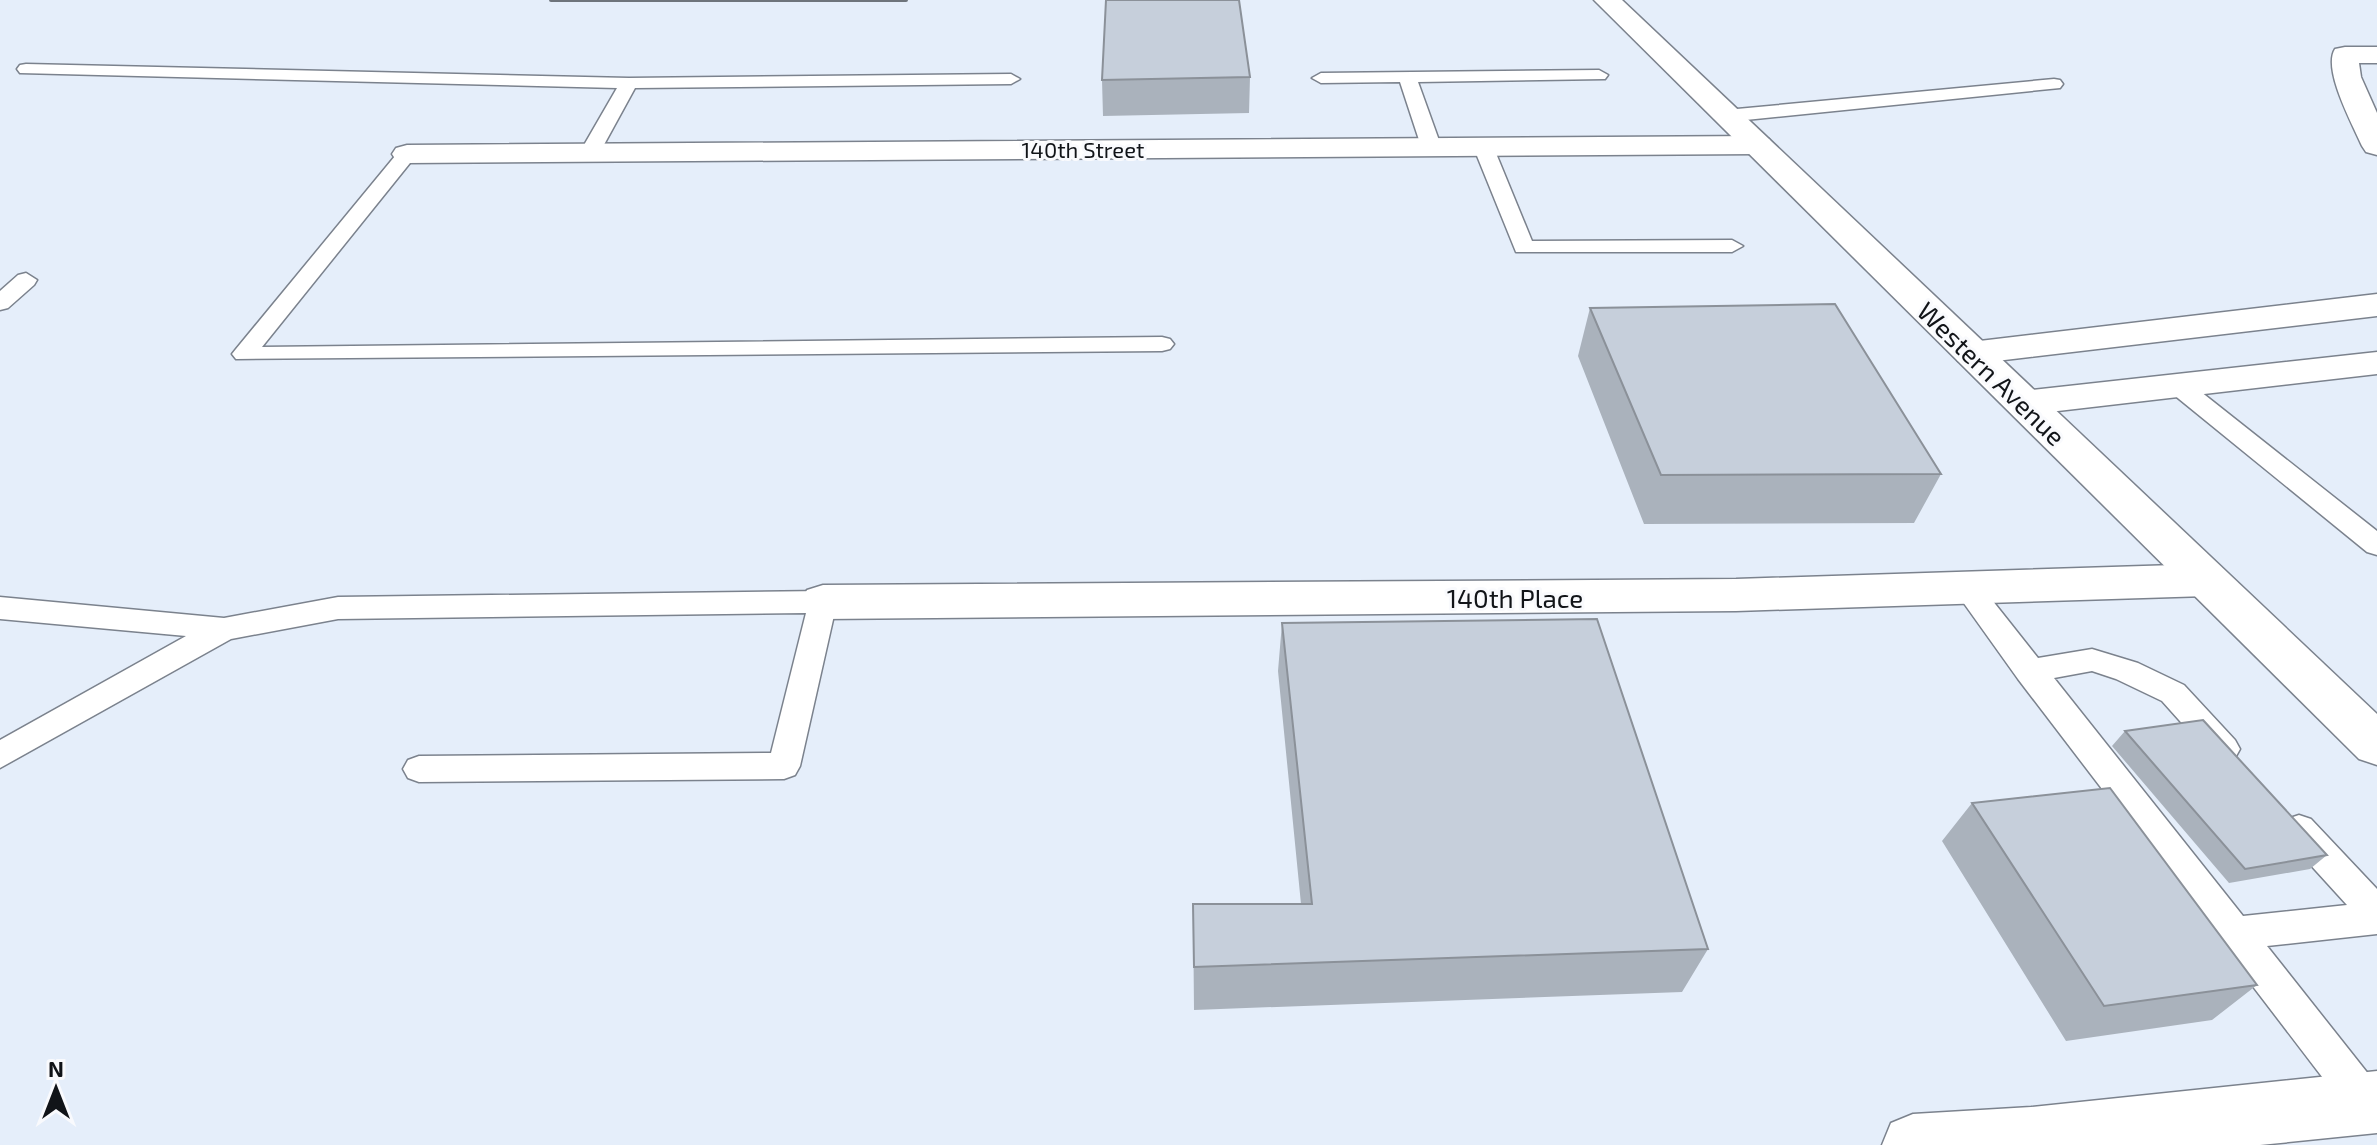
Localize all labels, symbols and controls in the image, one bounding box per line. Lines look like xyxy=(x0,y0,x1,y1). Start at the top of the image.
street label: 140th Street xyxy=(1022,136,1144,162)
street label: Western Avenue xyxy=(1912,295,2072,451)
street label: 140th Place xyxy=(1447,582,1583,613)
north arrow xyxy=(16,1049,96,1129)
text: N xyxy=(48,1055,64,1081)

